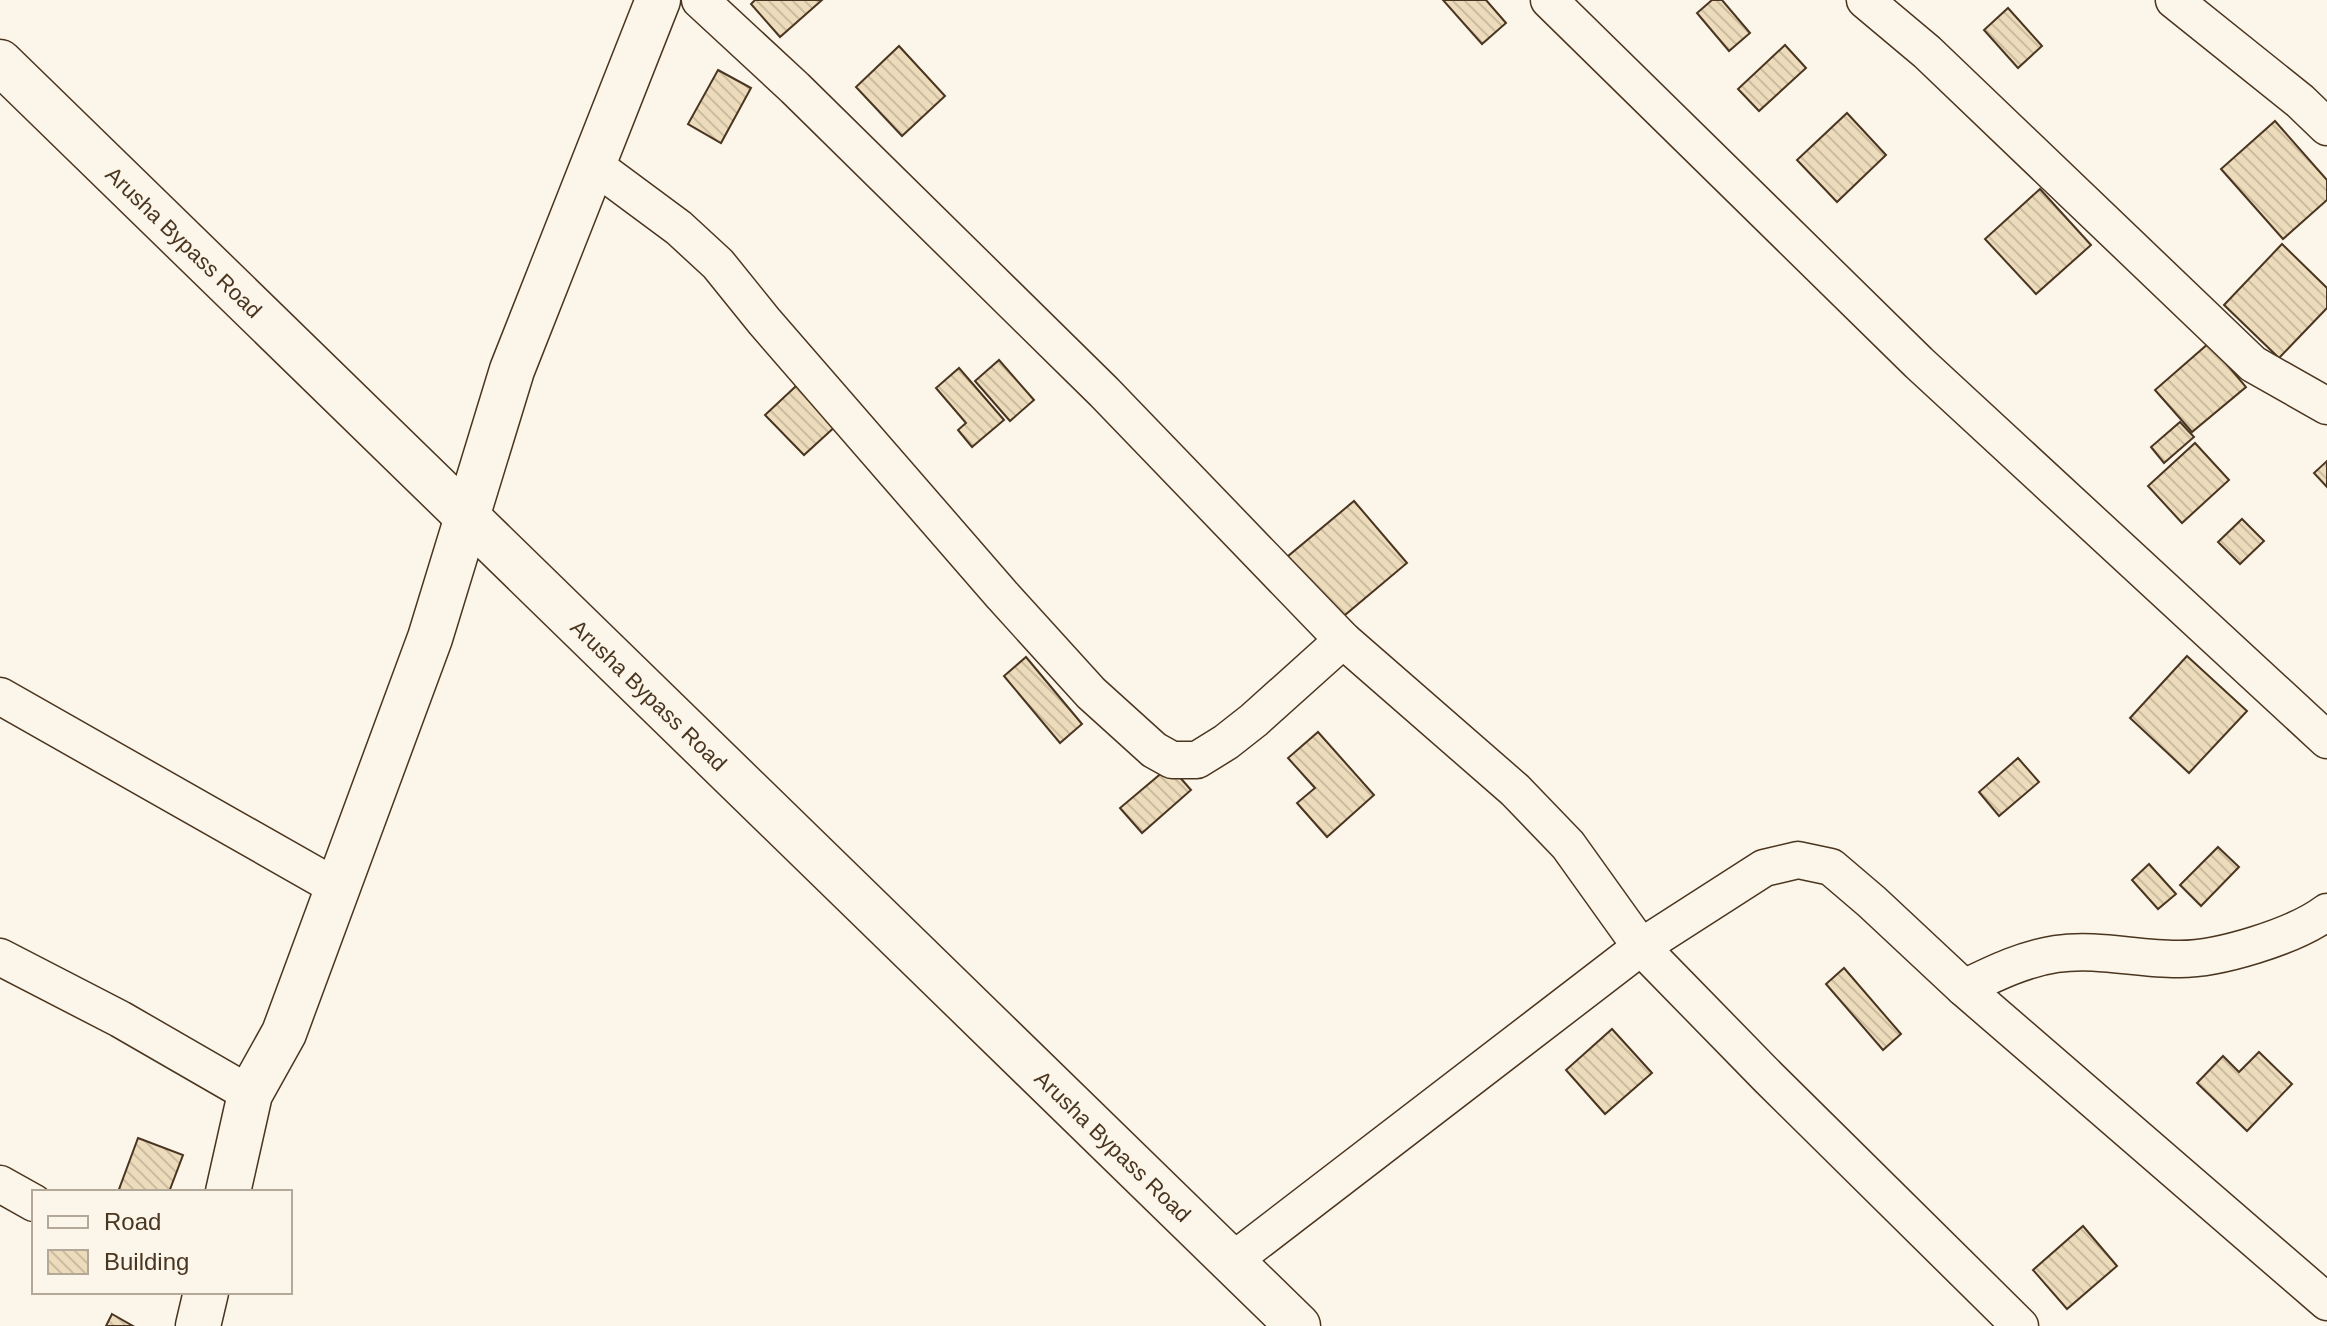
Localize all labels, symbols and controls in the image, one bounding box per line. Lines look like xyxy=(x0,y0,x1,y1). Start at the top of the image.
street label: Arusha Bypass Road xyxy=(101,162,267,323)
street label: Arusha Bypass Road xyxy=(566,615,732,776)
street label: Arusha Bypass Road xyxy=(1030,1066,1196,1227)
legend xyxy=(32,1190,292,1294)
text: Road xyxy=(104,1208,161,1235)
text: Building xyxy=(104,1248,189,1275)

